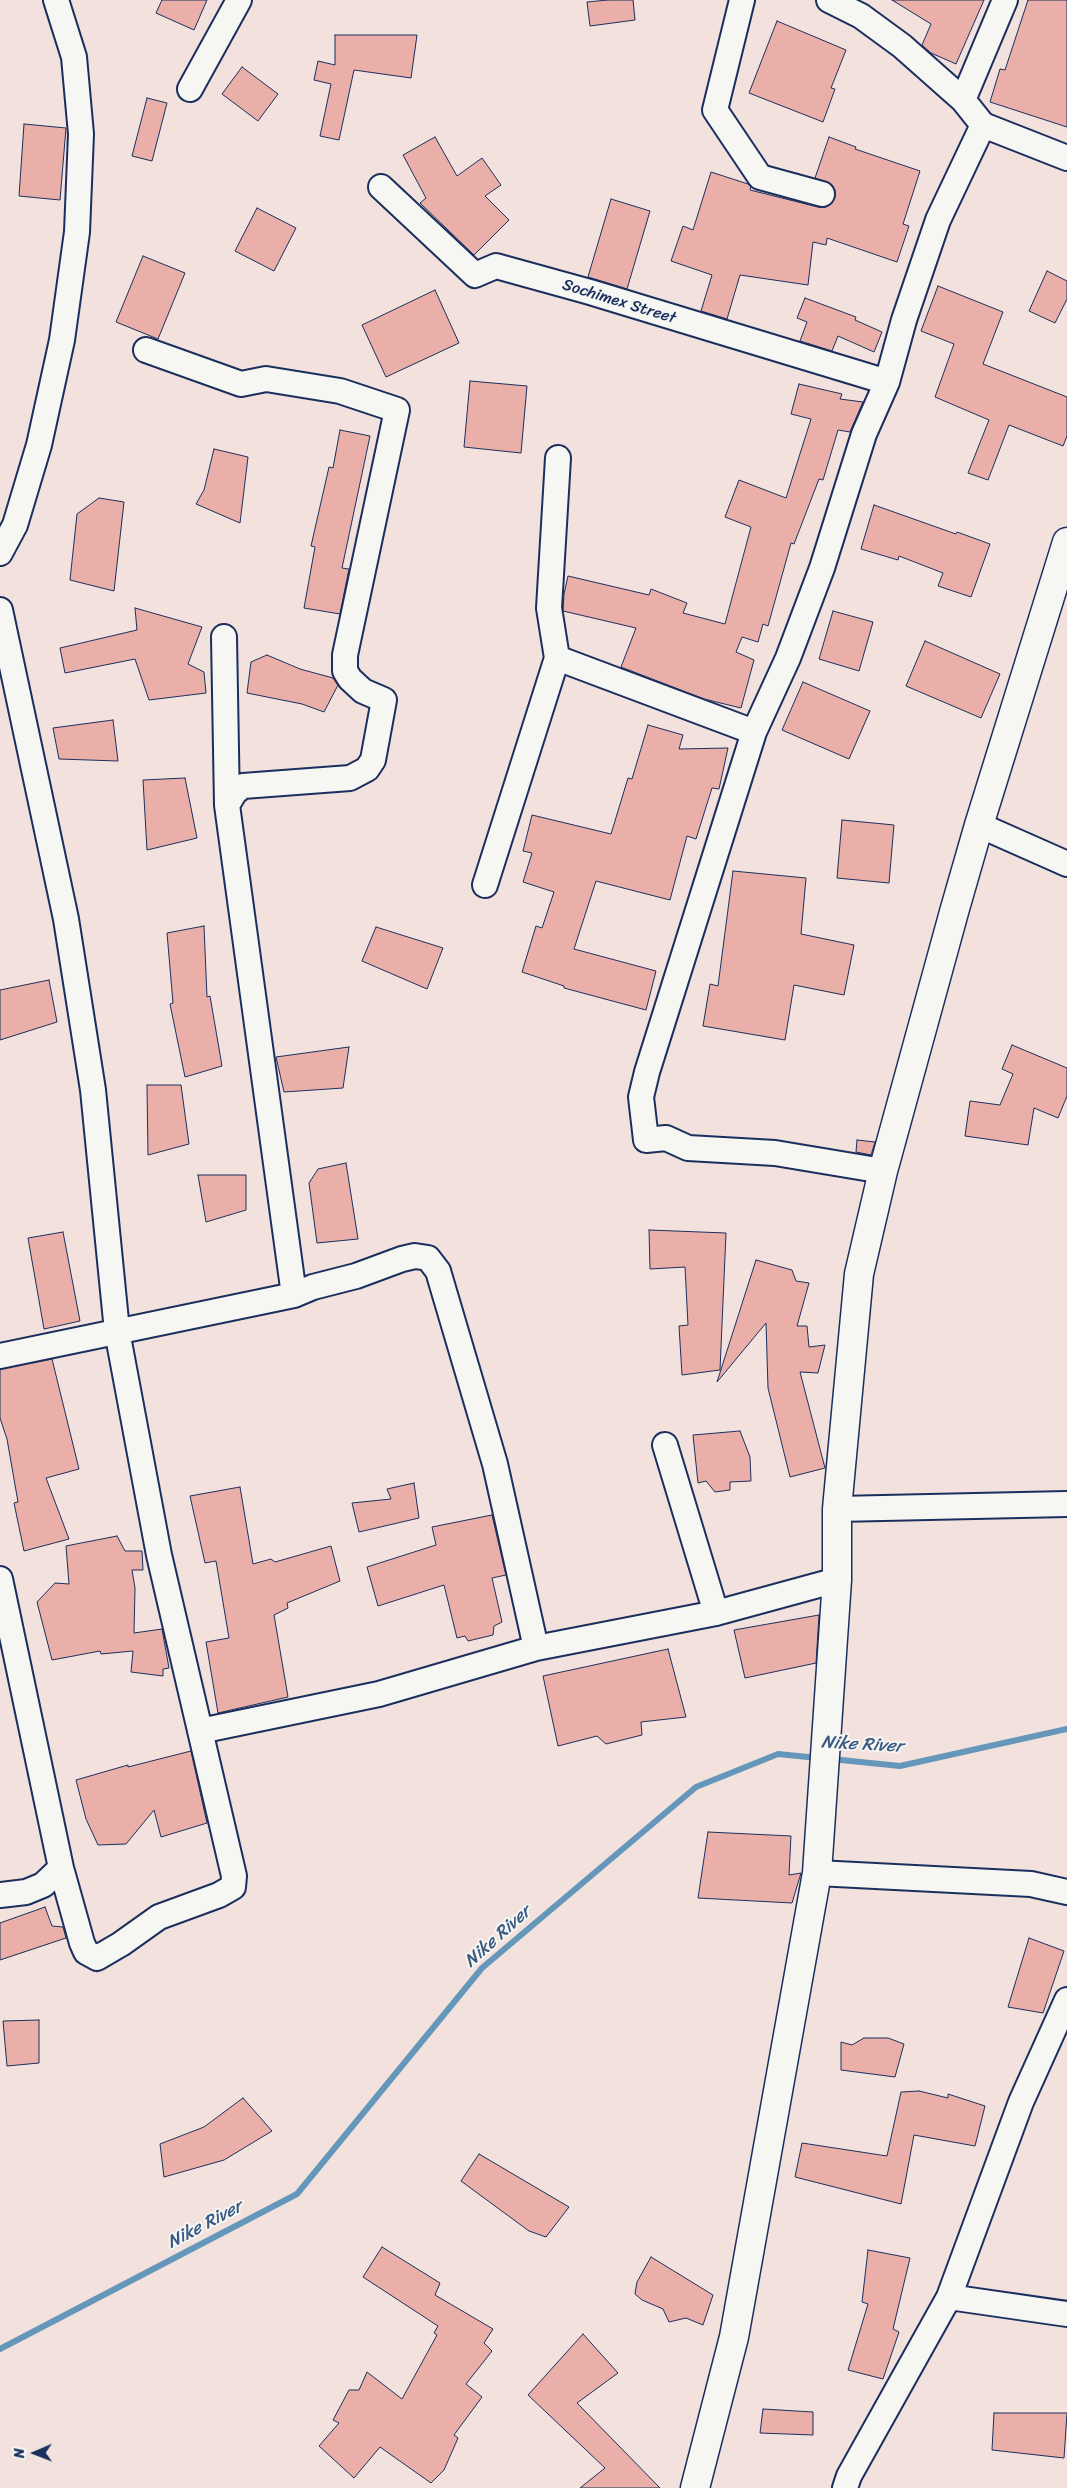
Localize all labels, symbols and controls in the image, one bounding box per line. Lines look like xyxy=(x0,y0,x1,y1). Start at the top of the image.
street label: Sochimex Street xyxy=(560,276,678,328)
water label: Nike River xyxy=(821,1732,903,1758)
water label: Nike River xyxy=(460,1902,536,1972)
water label: Nike River xyxy=(164,2196,246,2254)
north arrow xyxy=(10,2428,60,2478)
text: N xyxy=(7,2448,32,2458)

